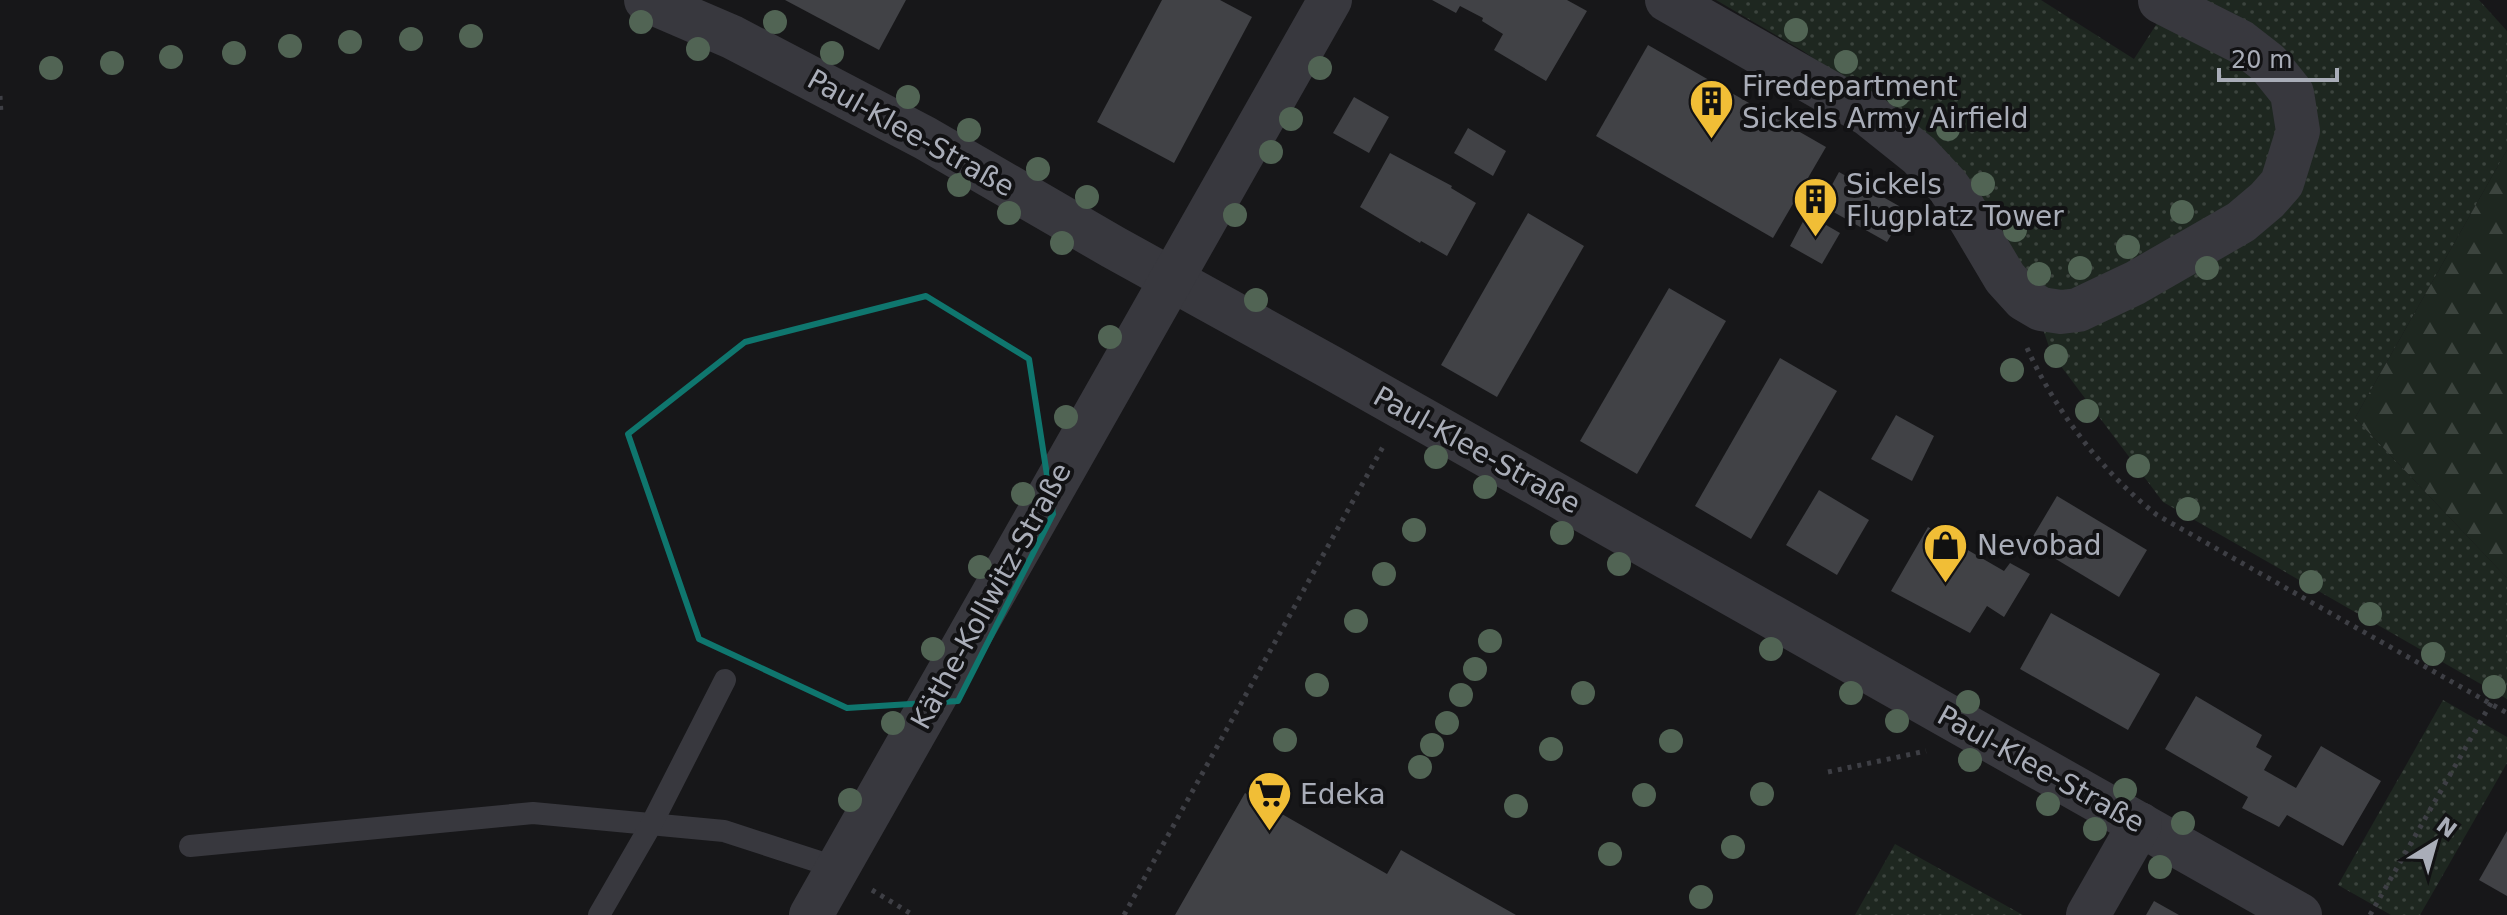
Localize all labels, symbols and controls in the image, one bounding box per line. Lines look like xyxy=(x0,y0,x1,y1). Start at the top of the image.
scale bar xyxy=(2219,32,2337,82)
text: 20 m xyxy=(2231,46,2293,74)
street label: Paul-Klee-Straße xyxy=(802,62,1020,204)
place label: Firedepartment Sickels Army Airfield xyxy=(1742,70,2028,135)
building icon: Firedepartment Sickels Army Airfield xyxy=(1687,78,1735,141)
place label: Sickels Flugplatz Tower xyxy=(1846,168,2064,233)
building icon: Sickels Flugplatz Tower xyxy=(1791,176,1839,239)
street label: Paul-Klee-Straße xyxy=(1368,379,1586,521)
street label: Käthe-Kollwitz-Straße xyxy=(904,457,1078,735)
shop icon: Nevobad xyxy=(1922,521,1970,584)
place label: Nevobad xyxy=(1977,529,2102,562)
street label: Paul-Klee-Straße xyxy=(1932,698,2150,840)
supermarket icon: Edeka xyxy=(1245,770,1293,833)
place label: Edeka xyxy=(1300,778,1386,811)
north arrow xyxy=(2395,803,2475,883)
text: N xyxy=(2432,812,2462,843)

